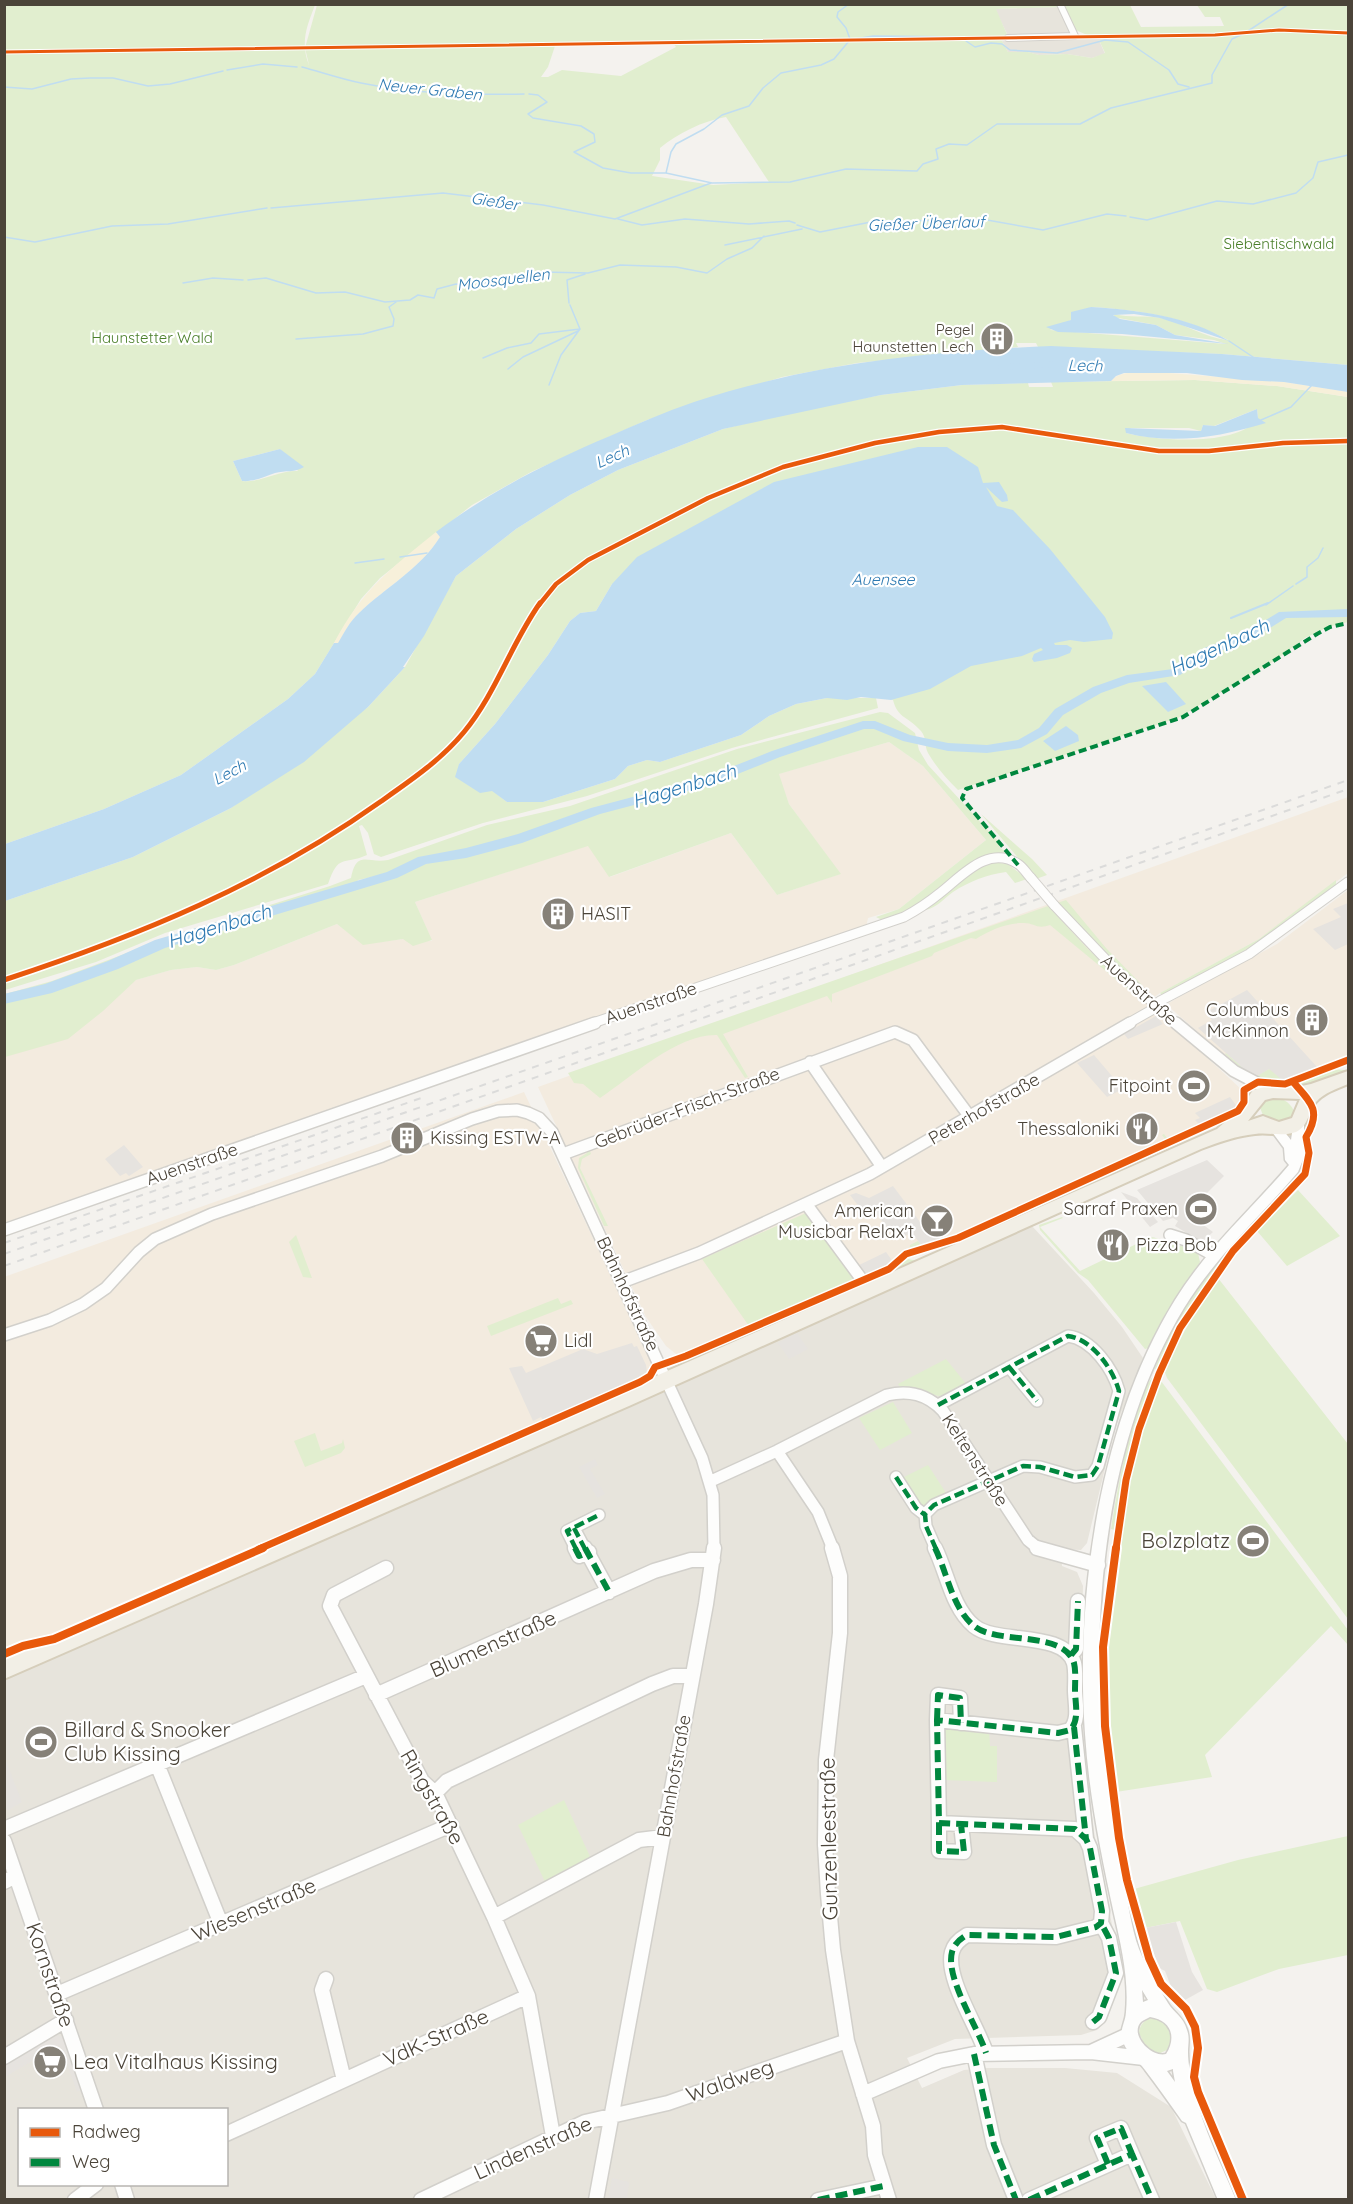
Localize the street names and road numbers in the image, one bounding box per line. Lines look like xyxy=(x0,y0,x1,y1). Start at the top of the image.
street label: Auenstraße xyxy=(1096,949,1183,1030)
street label: Auenstraße xyxy=(602,976,700,1029)
street label: Gebrüder-Frisch-Straße xyxy=(591,1062,783,1153)
street label: Peterhofstraße xyxy=(924,1067,1043,1150)
street label: Auenstraße xyxy=(143,1137,241,1190)
street label: Bahnhofstraße xyxy=(592,1233,665,1355)
street label: Keltenstraße xyxy=(937,1409,1014,1510)
street label: Blumenstraße xyxy=(425,1604,560,1683)
street label: Bahnhofstraße xyxy=(651,1713,696,1839)
street label: Ringstraße xyxy=(395,1744,471,1849)
street label: Gunzenleestraße xyxy=(814,1757,842,1921)
street label: Wiesenstraße xyxy=(187,1871,320,1947)
street label: Kornstraße xyxy=(21,1919,81,2030)
street label: VdK-Straße xyxy=(379,2002,492,2072)
street label: Waldweg xyxy=(683,2053,777,2107)
street label: Lindenstraße xyxy=(469,2109,596,2185)

